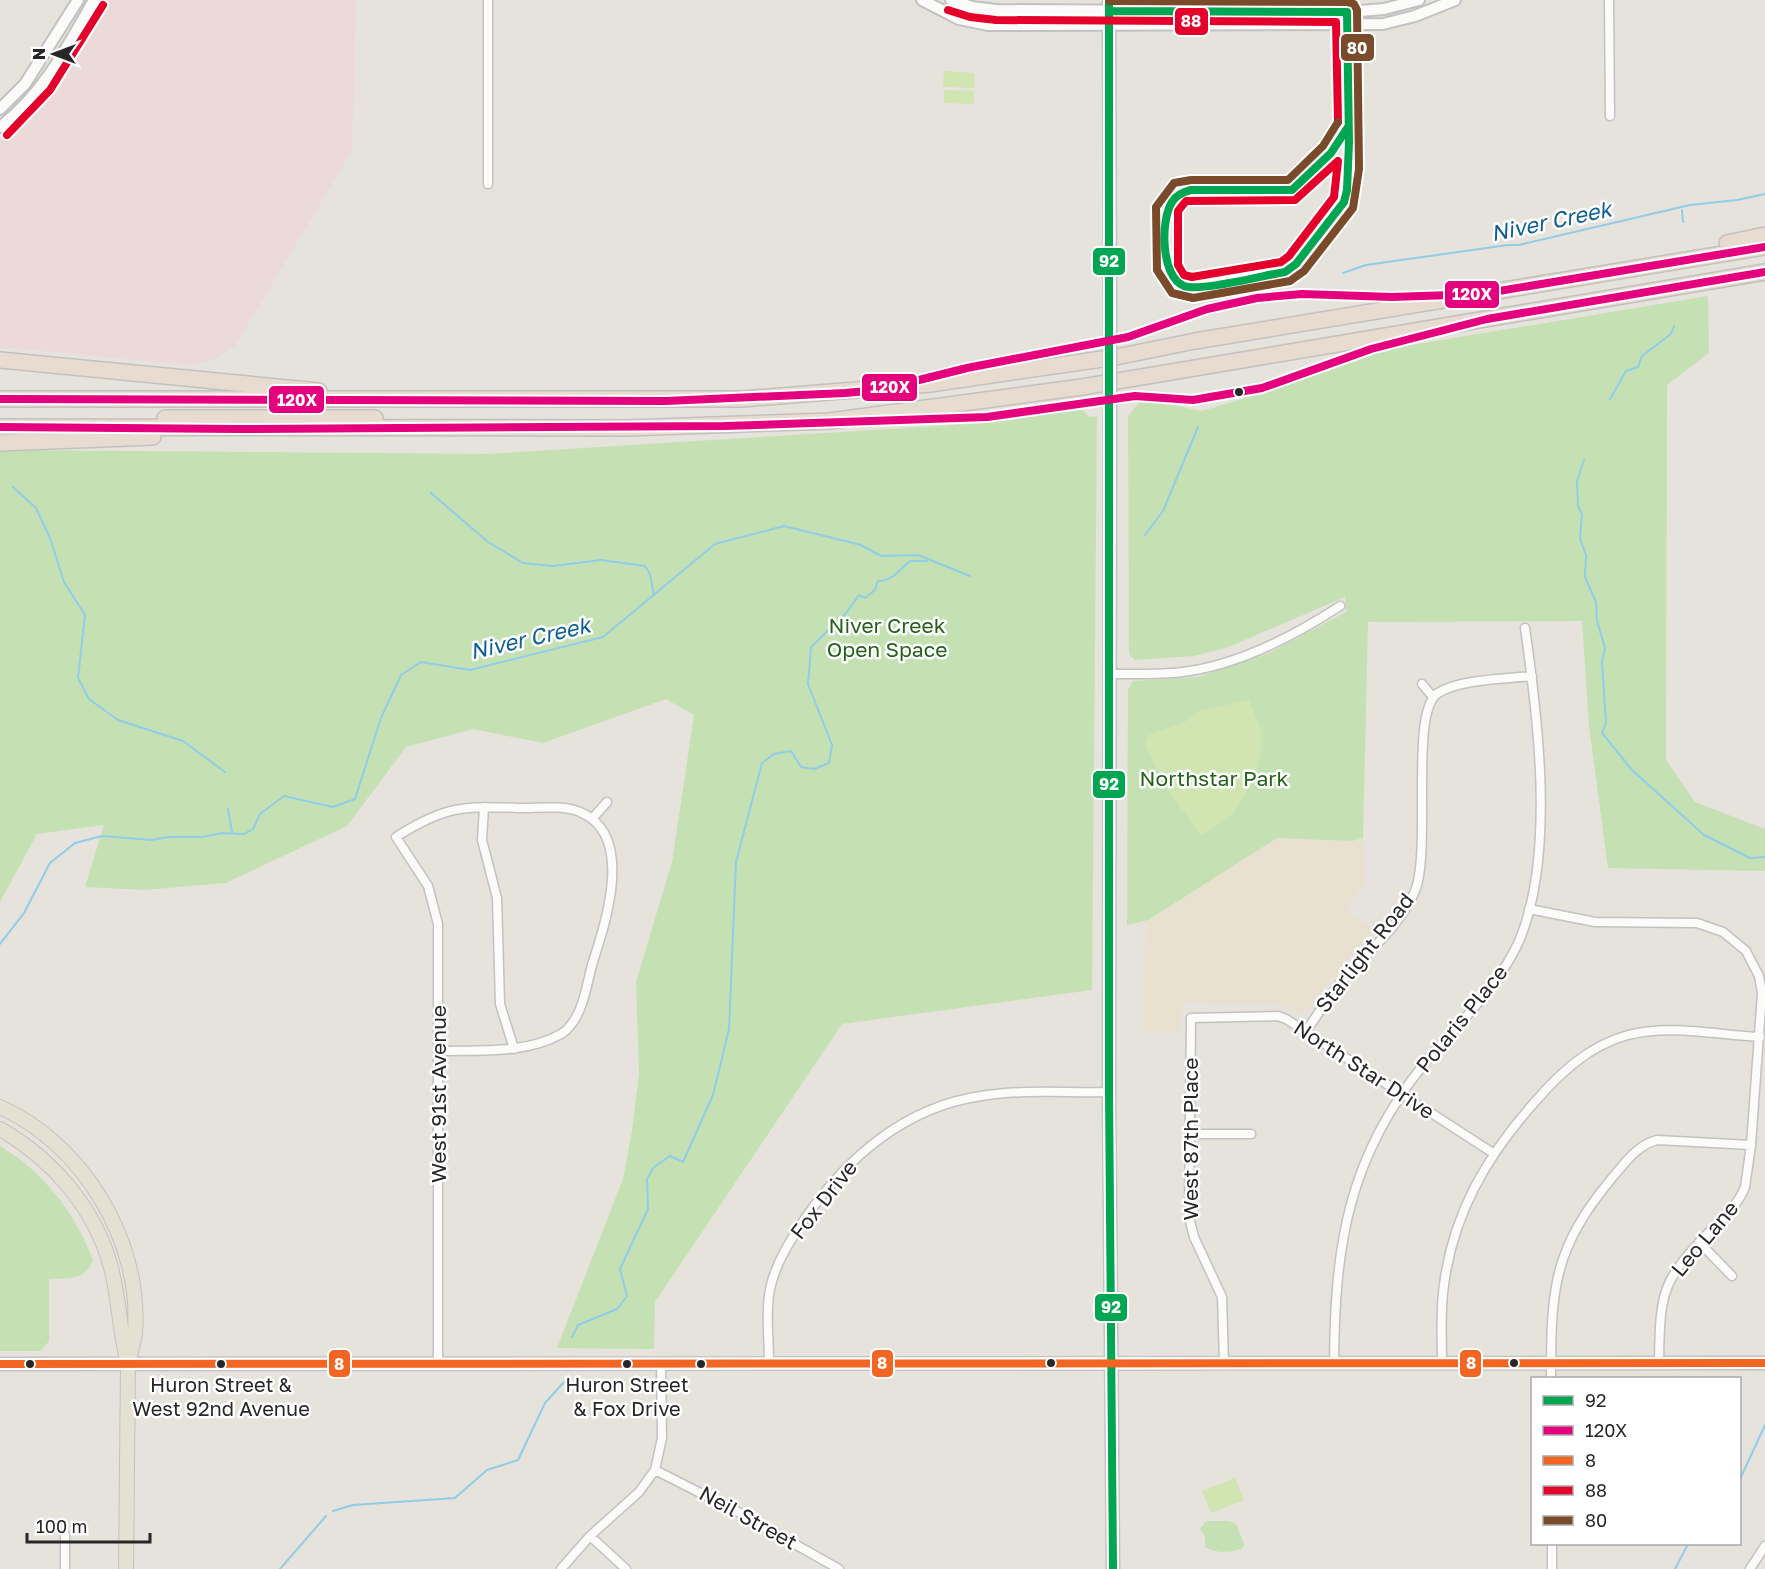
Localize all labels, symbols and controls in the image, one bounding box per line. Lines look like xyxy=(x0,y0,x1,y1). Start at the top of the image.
line badge: 88 xyxy=(1174,7,1209,36)
text: 88 xyxy=(1181,11,1201,31)
north arrow xyxy=(24,24,84,84)
line badge: 80 xyxy=(1340,33,1375,62)
text: 80 xyxy=(1347,38,1367,58)
text: N xyxy=(29,48,49,60)
water label: Niver Creek xyxy=(1488,194,1616,246)
line badge: 92 xyxy=(1092,247,1126,276)
text: 92 xyxy=(1099,251,1119,271)
line badge: 120X xyxy=(1444,280,1500,309)
text: 120X xyxy=(1452,284,1492,304)
line badge: 120X xyxy=(861,373,918,402)
text: 120X xyxy=(870,377,910,397)
line badge: 120X xyxy=(268,385,325,414)
unlabelled marker xyxy=(1233,386,1245,398)
text: 120X xyxy=(277,390,317,410)
water label: Niver Creek xyxy=(467,610,595,664)
park label: Niver Creek Open Space xyxy=(827,612,947,662)
park label: Northstar Park xyxy=(1140,765,1289,791)
line badge: 92 xyxy=(1092,770,1126,799)
text: 92 xyxy=(1099,774,1119,794)
street label: Starlight Road xyxy=(1309,887,1419,1017)
street label: Polaris Place xyxy=(1410,959,1513,1077)
street label: West 91st Avenue xyxy=(425,1005,451,1183)
street label: North Star Drive xyxy=(1289,1014,1440,1124)
street label: West 87th Place xyxy=(1177,1058,1203,1220)
street label: Fox Drive xyxy=(784,1155,862,1244)
street label: Leo Lane xyxy=(1665,1195,1743,1282)
line badge: 92 xyxy=(1094,1293,1128,1322)
text: 92 xyxy=(1101,1297,1121,1317)
line badge: 8 xyxy=(328,1349,351,1378)
line badge: 8 xyxy=(871,1349,894,1378)
line badge: 8 xyxy=(1459,1349,1482,1378)
text: 8 xyxy=(877,1353,887,1373)
text: 8 xyxy=(1466,1353,1476,1373)
text: 8 xyxy=(334,1354,344,1374)
unlabelled marker xyxy=(1045,1357,1057,1369)
unlabelled marker xyxy=(1508,1357,1520,1369)
unlabelled marker xyxy=(24,1358,36,1370)
marker: Huron Street & West 92nd Avenue xyxy=(215,1358,227,1370)
marker: Huron Street & Fox Drive xyxy=(621,1358,633,1370)
unlabelled marker xyxy=(695,1358,707,1370)
place label: Huron Street & West 92nd Avenue xyxy=(132,1372,310,1420)
place label: Huron Street & Fox Drive xyxy=(565,1372,689,1420)
legend xyxy=(1531,1377,1741,1545)
text: 92 xyxy=(1585,1389,1606,1411)
text: 120X xyxy=(1585,1419,1627,1441)
text: 8 xyxy=(1585,1449,1596,1471)
text: 88 xyxy=(1585,1479,1607,1501)
street label: Neil Street xyxy=(695,1480,802,1555)
scale bar xyxy=(27,1506,150,1544)
text: 80 xyxy=(1585,1509,1607,1531)
text: 100 m xyxy=(36,1515,87,1537)

